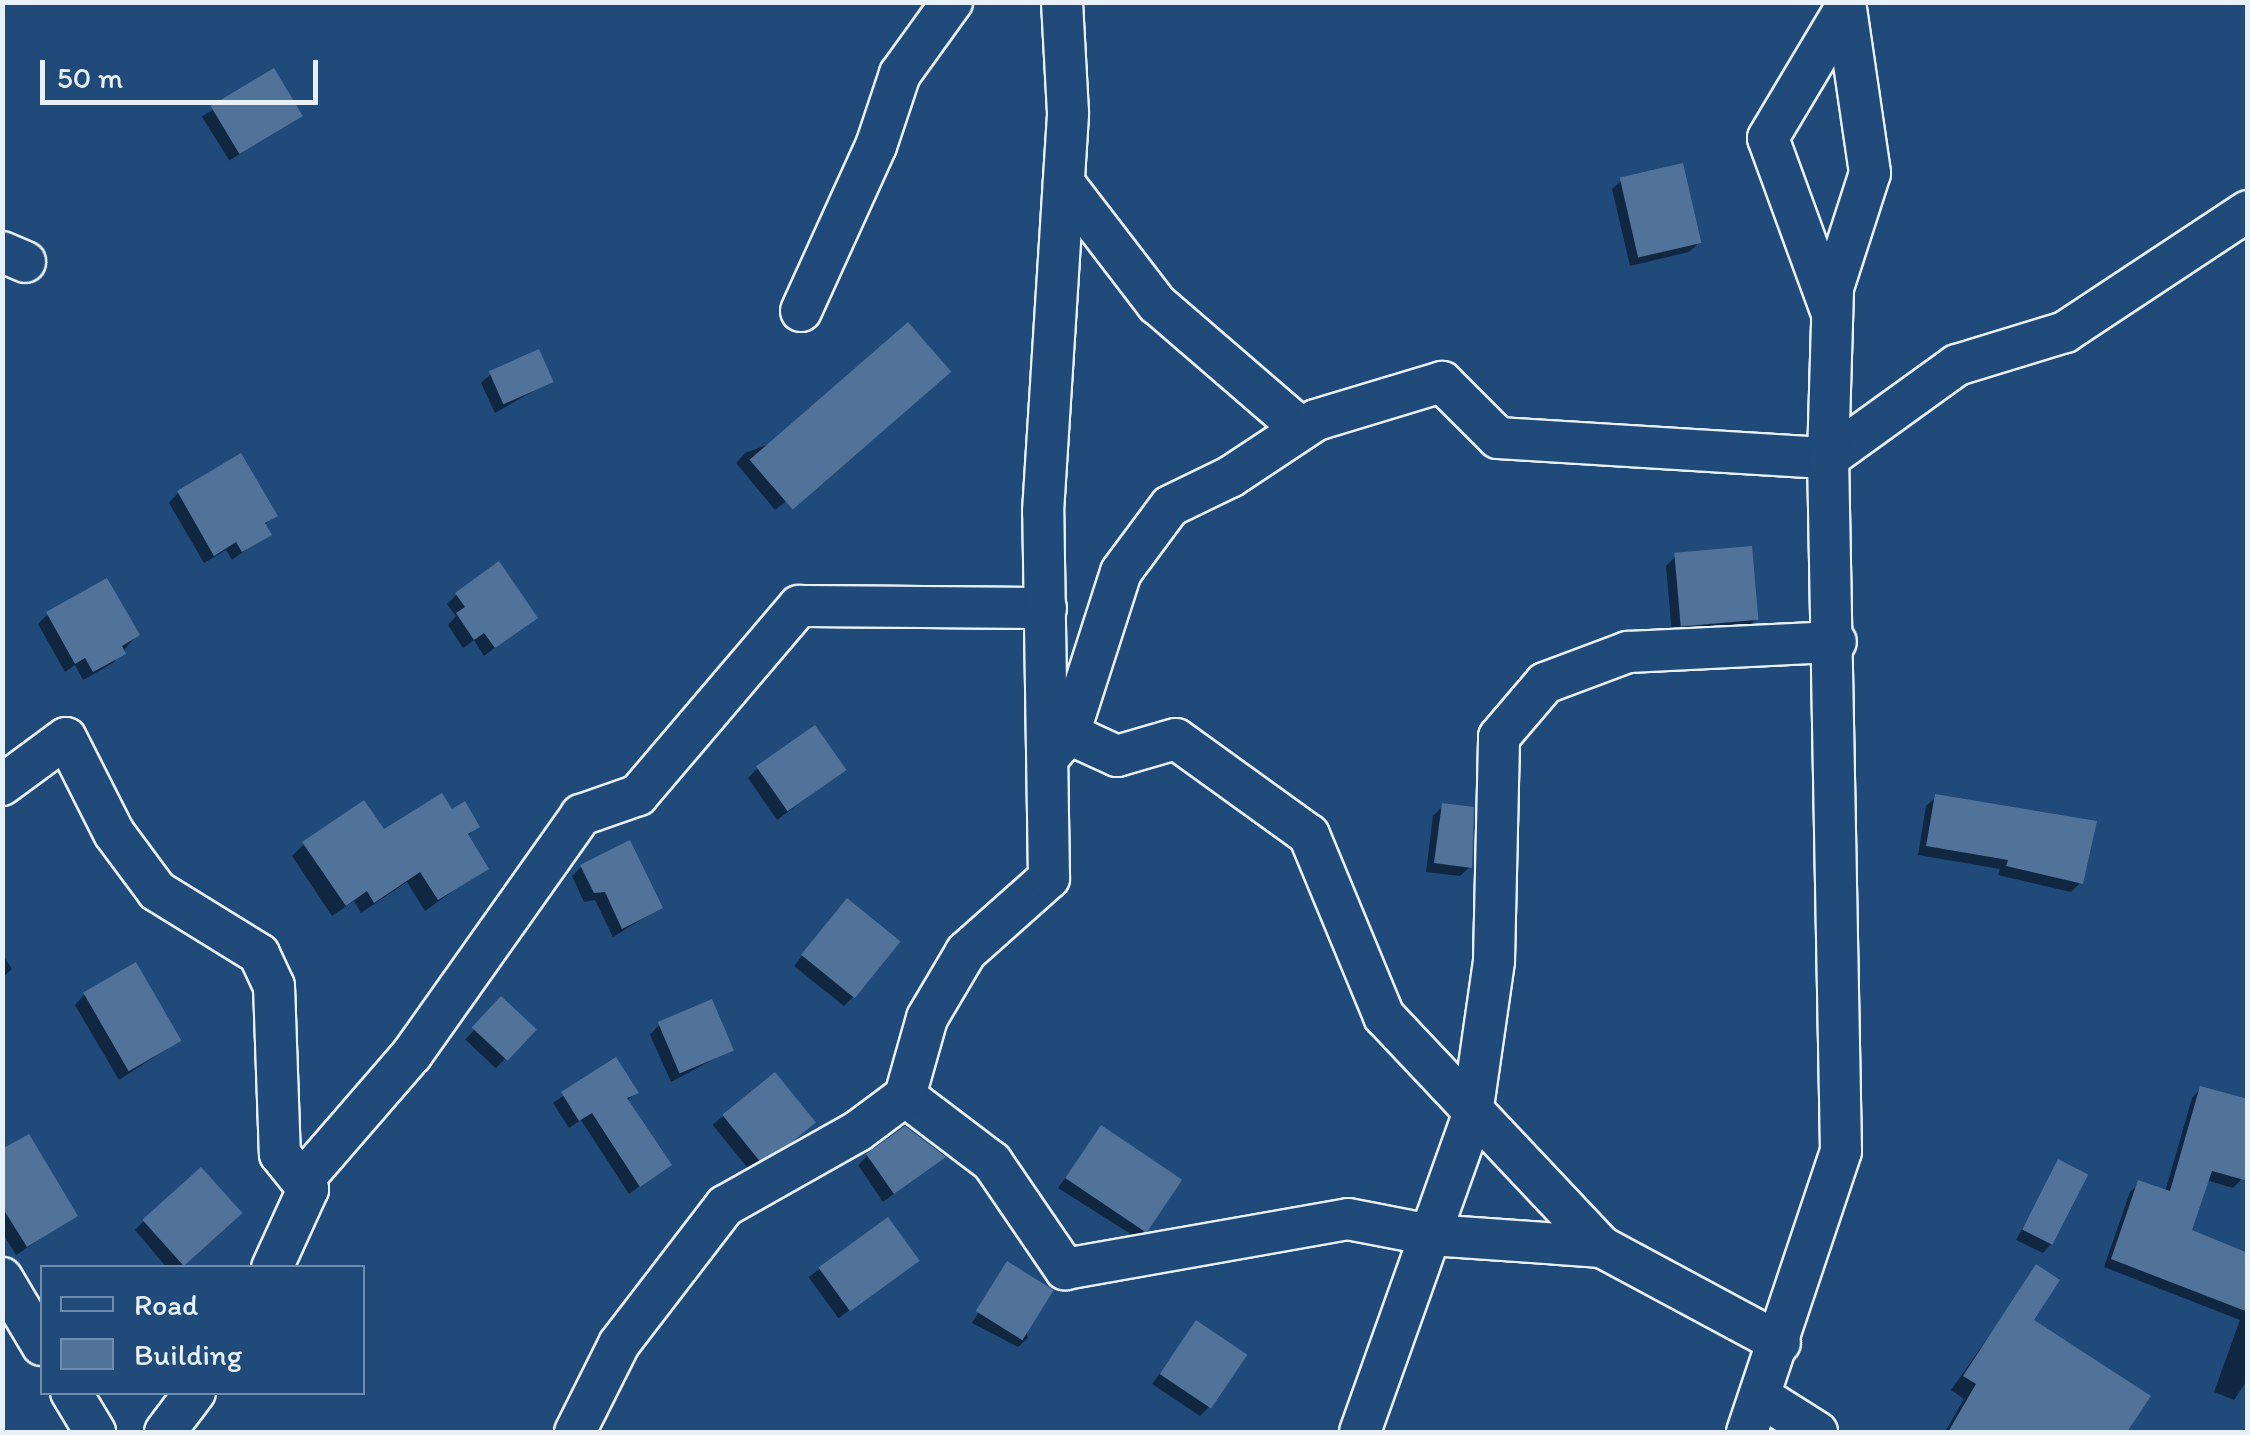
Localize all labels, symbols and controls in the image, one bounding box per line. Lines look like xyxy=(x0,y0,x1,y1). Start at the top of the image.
scale bar xyxy=(45,40,322,102)
text: 50 m xyxy=(57,59,123,96)
legend xyxy=(40,1265,365,1395)
text: Road xyxy=(134,1286,199,1323)
text: Building xyxy=(134,1336,242,1373)

